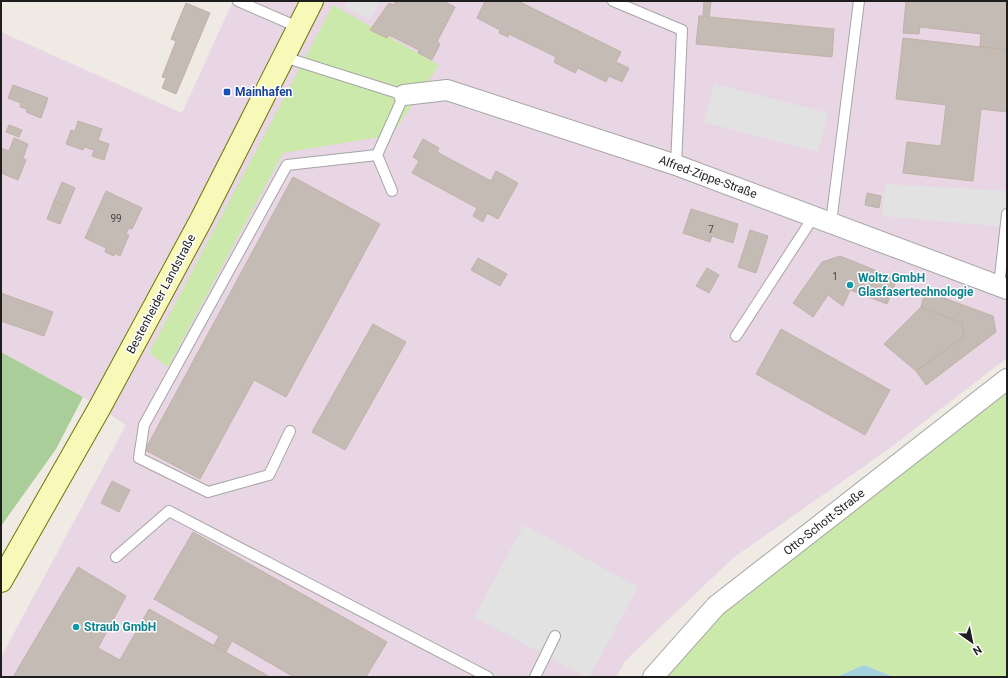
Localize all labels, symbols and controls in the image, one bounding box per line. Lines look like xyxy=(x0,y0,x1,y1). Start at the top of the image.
place label: Mainhafen xyxy=(235,85,293,99)
marker: Mainhafen xyxy=(222,87,232,97)
street label: Alfred-Zippe-Straße xyxy=(657,153,759,201)
house number: 99 xyxy=(110,213,122,224)
house number: 7 xyxy=(708,224,714,235)
street label: Bestenheider Landstraße xyxy=(124,232,198,356)
house number: 1 xyxy=(832,271,838,282)
place label: Woltz GmbH Glasfasertechnologie xyxy=(858,271,974,299)
marker: Woltz GmbH Glasfasertechnologie xyxy=(845,280,855,290)
street label: Otto-Schott-Straße xyxy=(781,486,867,558)
place label: Straub GmbH xyxy=(84,620,156,634)
marker: Straub GmbH xyxy=(71,622,81,632)
north arrow xyxy=(952,622,992,662)
text: N xyxy=(970,642,984,658)

